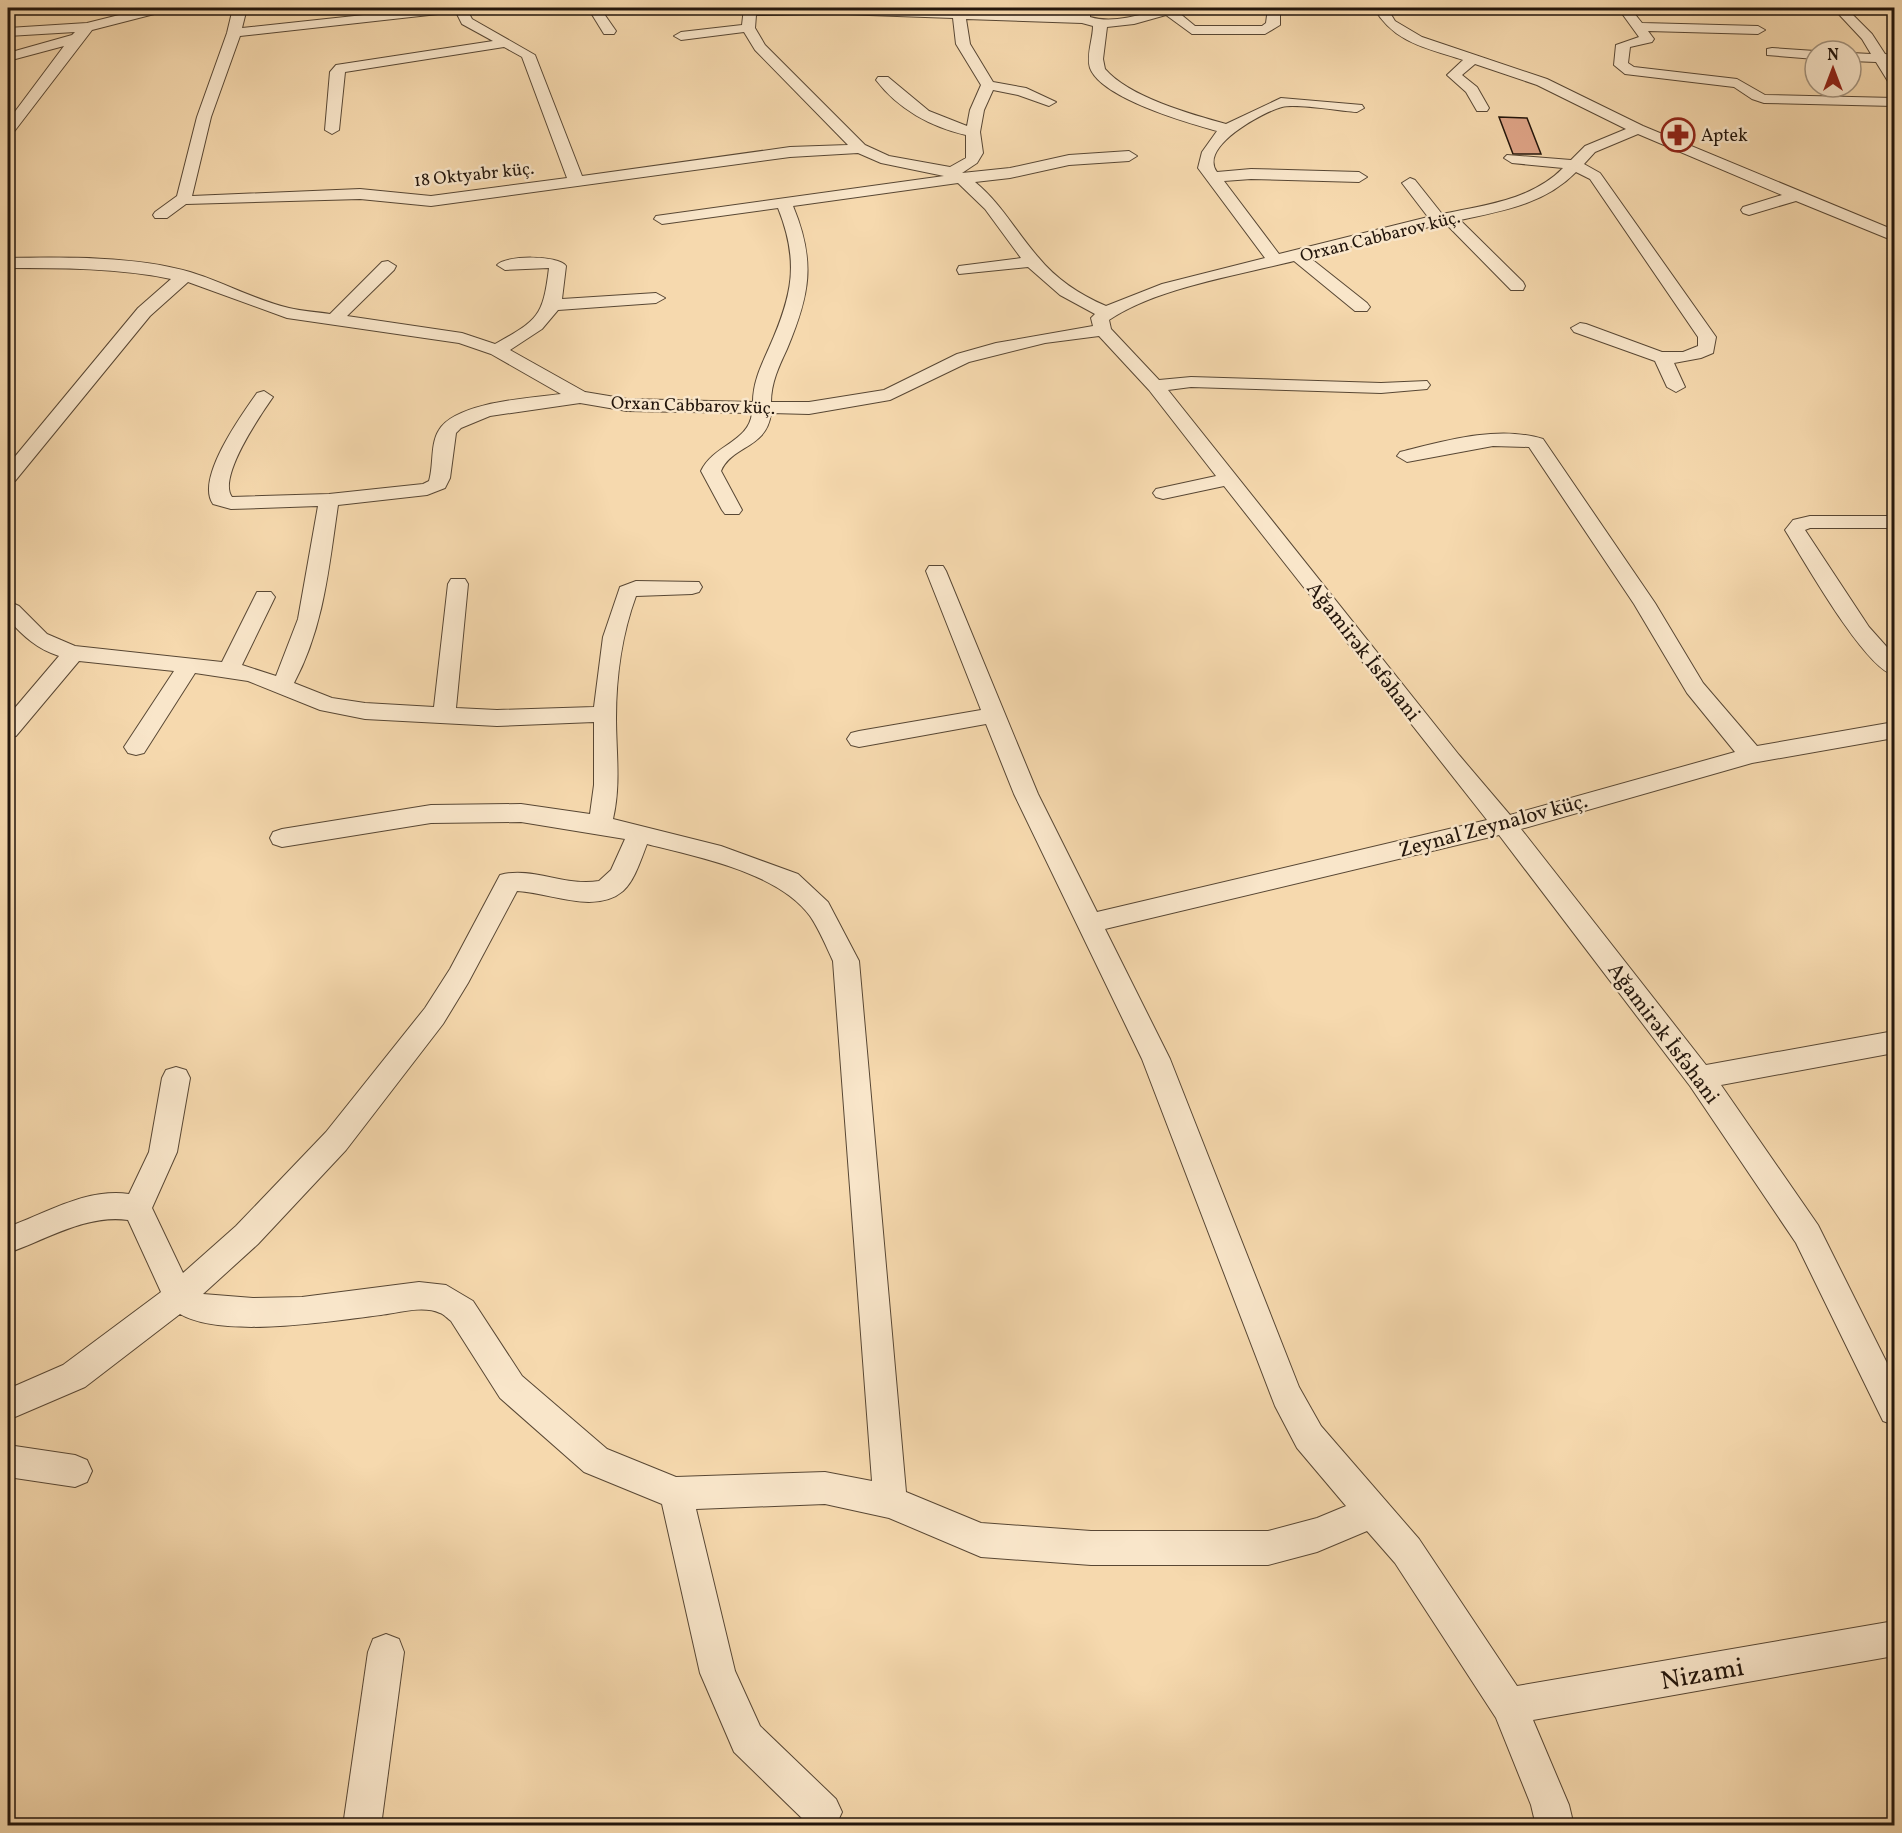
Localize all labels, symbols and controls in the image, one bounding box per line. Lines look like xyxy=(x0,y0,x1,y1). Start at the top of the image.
north arrow xyxy=(1803,39,1863,99)
text: N xyxy=(1827,45,1839,67)
pharmacy icon: Aptek xyxy=(1660,117,1696,153)
place label: Aptek xyxy=(1701,124,1748,149)
street label: 18 Oktyabr küç. xyxy=(413,157,536,194)
street label: Orxan Cabbarov küç. xyxy=(1298,205,1463,269)
street label: Orxan Cabbarov küç. xyxy=(610,391,776,422)
street label: Ağamirək İsfəhani xyxy=(1299,576,1427,728)
street label: Zeynal Zeynalov küç. xyxy=(1396,787,1591,866)
street label: Ağamirək İsfəhani xyxy=(1600,957,1726,1111)
street label: Nizami xyxy=(1658,1650,1747,1700)

